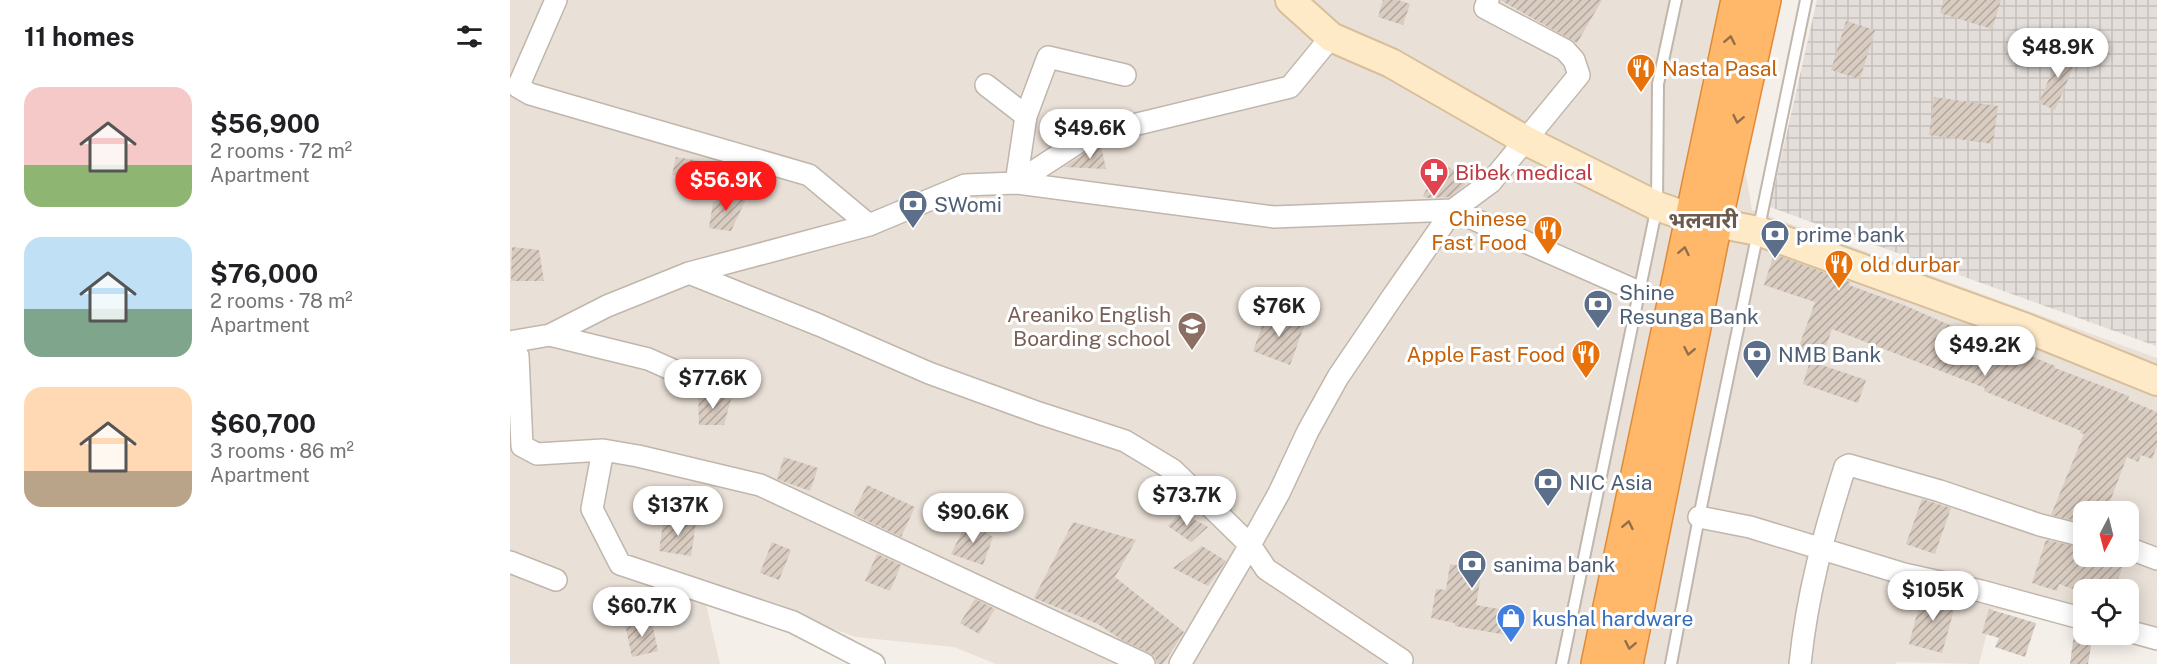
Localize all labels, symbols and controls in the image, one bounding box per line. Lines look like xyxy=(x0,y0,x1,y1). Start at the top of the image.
icon: filters xyxy=(453,20,486,53)
text: 11 homes xyxy=(24,21,134,52)
pin: $48.9K xyxy=(2009,28,2107,79)
text: $48.9K xyxy=(2021,35,2095,59)
one-way arrow xyxy=(1723,36,1736,46)
restaurant icon: Nasta Pasal xyxy=(1625,52,1657,94)
place label: Nasta Pasal xyxy=(1662,56,1778,81)
text: $56,900 xyxy=(210,108,320,139)
pin: $49.6K xyxy=(1041,109,1139,160)
icon: home xyxy=(72,111,144,183)
one-way arrow xyxy=(1733,113,1746,123)
text: $49.6K xyxy=(1054,116,1126,140)
text: 2 rooms · 72 m² xyxy=(210,139,352,163)
pharmacy icon: Bibek medical xyxy=(1418,156,1450,198)
place label: Bibek medical xyxy=(1455,160,1593,185)
pin: $56.9K xyxy=(677,161,775,212)
text: Apartment xyxy=(210,163,310,187)
text: $56.9K xyxy=(689,168,763,192)
bank icon: SWomi xyxy=(897,188,929,230)
place label: SWomi xyxy=(934,192,1002,217)
place label: Chinese Fast Food xyxy=(1431,206,1527,255)
district label: भलवारी xyxy=(1668,207,1738,233)
restaurant icon: Chinese Fast Food xyxy=(1532,214,1564,256)
bank icon: prime bank xyxy=(1759,218,1791,260)
place label: prime bank xyxy=(1796,222,1905,247)
one-way arrow xyxy=(1677,247,1690,257)
restaurant icon: old durbar xyxy=(1823,248,1855,290)
place label: old durbar xyxy=(1860,252,1960,277)
text: $76,000 xyxy=(210,258,318,289)
icon: home xyxy=(72,261,144,333)
place label: Shine Resunga Bank xyxy=(1619,280,1759,329)
pin: $76K xyxy=(1243,287,1315,338)
bank icon: Shine Resunga Bank xyxy=(1582,288,1614,330)
text: 2 rooms · 78 m² xyxy=(210,289,353,313)
text: $76K xyxy=(1252,294,1306,318)
place label: Areaniko English Boarding school xyxy=(1007,302,1171,351)
school or university icon: Areaniko English Boarding school xyxy=(1176,310,1208,352)
text: Apartment xyxy=(210,313,310,337)
pin: $49.2K xyxy=(1936,326,2034,377)
text: $49.2K xyxy=(1949,333,2021,357)
restaurant icon: Apple Fast Food xyxy=(1570,338,1602,380)
bank icon: NMB Bank xyxy=(1741,338,1773,380)
place label: Apple Fast Food xyxy=(1407,342,1565,367)
place label: NMB Bank xyxy=(1778,342,1881,367)
one-way arrow xyxy=(1683,345,1696,355)
pin: $77.6K xyxy=(664,359,762,410)
text: $77.6K xyxy=(678,366,748,390)
text: $60,700 xyxy=(210,408,316,439)
icon: home xyxy=(72,411,144,483)
text: 3 rooms · 86 m² xyxy=(210,439,354,463)
text: Apartment xyxy=(210,463,310,487)
bank icon: NIC Asia xyxy=(1532,466,1564,508)
place label: NIC Asia xyxy=(1569,470,1652,495)
pin: $73.7K xyxy=(1138,476,1236,527)
text: $73.7K xyxy=(1152,483,1222,507)
pin: $137K xyxy=(636,486,720,537)
text: $137K xyxy=(647,493,709,517)
pin: $90.6K xyxy=(924,493,1022,544)
text: $90.6K xyxy=(937,500,1009,524)
north arrow xyxy=(2073,501,2139,567)
map controls xyxy=(2073,501,2139,645)
one-way arrow xyxy=(1621,520,1634,530)
bank icon: sanima bank xyxy=(1456,548,1488,590)
place label: sanima bank xyxy=(1493,552,1616,577)
pin: $105K xyxy=(1891,571,1975,622)
text: $105K xyxy=(1902,578,1964,602)
button: locate xyxy=(2073,579,2139,645)
pin: $60.7K xyxy=(593,587,691,638)
text: $60.7K xyxy=(607,594,677,618)
shop icon: kushal hardware xyxy=(1495,602,1527,644)
place label: kushal hardware xyxy=(1532,606,1693,631)
one-way arrow xyxy=(1624,639,1637,649)

